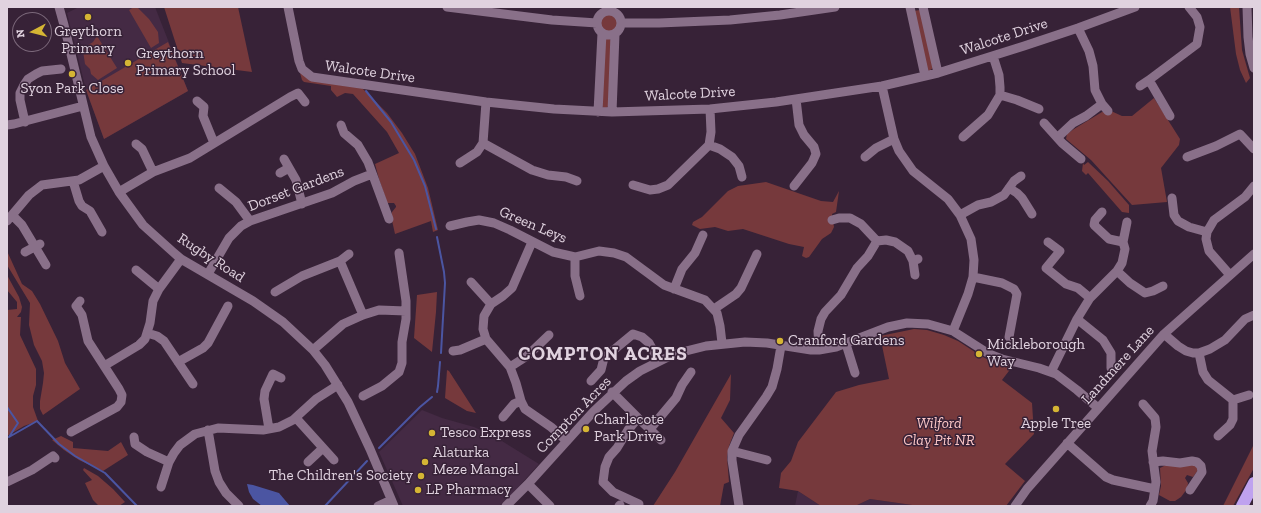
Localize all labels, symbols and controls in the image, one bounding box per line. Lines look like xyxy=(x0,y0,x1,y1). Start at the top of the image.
north arrow xyxy=(12,12,52,52)
marker: Greythorn Primary xyxy=(83,12,93,22)
street label: Walcote Drive xyxy=(958,14,1050,60)
place label: Greythorn Primary xyxy=(54,23,122,58)
text: N xyxy=(14,28,28,38)
place label: Greythorn Primary School xyxy=(136,45,235,80)
street label: Walcote Drive xyxy=(324,57,416,87)
marker: Greythorn Primary School xyxy=(123,58,133,68)
marker: Syon Park Close xyxy=(67,69,77,79)
place label: Syon Park Close xyxy=(20,80,124,98)
street label: Walcote Drive xyxy=(644,83,736,105)
street label: Dorset Gardens xyxy=(245,162,347,216)
street label: Green Leys xyxy=(496,203,570,247)
street label: Rugby Road xyxy=(174,229,248,287)
street label: Landmere Lane xyxy=(1078,322,1158,408)
place label: Cranford Gardens xyxy=(788,332,905,350)
marker: Cranford Gardens xyxy=(775,336,785,346)
place label: Mickleborough Way xyxy=(987,336,1085,371)
district label: COMPTON ACRES xyxy=(518,344,688,366)
marker: Mickleborough Way xyxy=(974,349,984,359)
street label: Compton Acres xyxy=(533,373,615,457)
marker: Apple Tree xyxy=(1051,404,1061,414)
place label: Charlecote Park Drive xyxy=(594,411,664,446)
park label: Wilford Clay Pit NR xyxy=(903,415,975,450)
place label: Apple Tree xyxy=(1021,415,1091,433)
place label: Tesco Express xyxy=(440,424,531,442)
marker: Charlecote Park Drive xyxy=(581,424,591,434)
marker: Tesco Express xyxy=(427,428,437,438)
place label: Alaturka Meze Mangal xyxy=(433,444,519,479)
marker: Alaturka Meze Mangal xyxy=(420,457,430,467)
place label: The Children's Society xyxy=(269,467,413,485)
marker: The Children's Society xyxy=(416,471,426,481)
place label: LP Pharmacy xyxy=(426,481,512,499)
marker: LP Pharmacy xyxy=(413,485,423,495)

